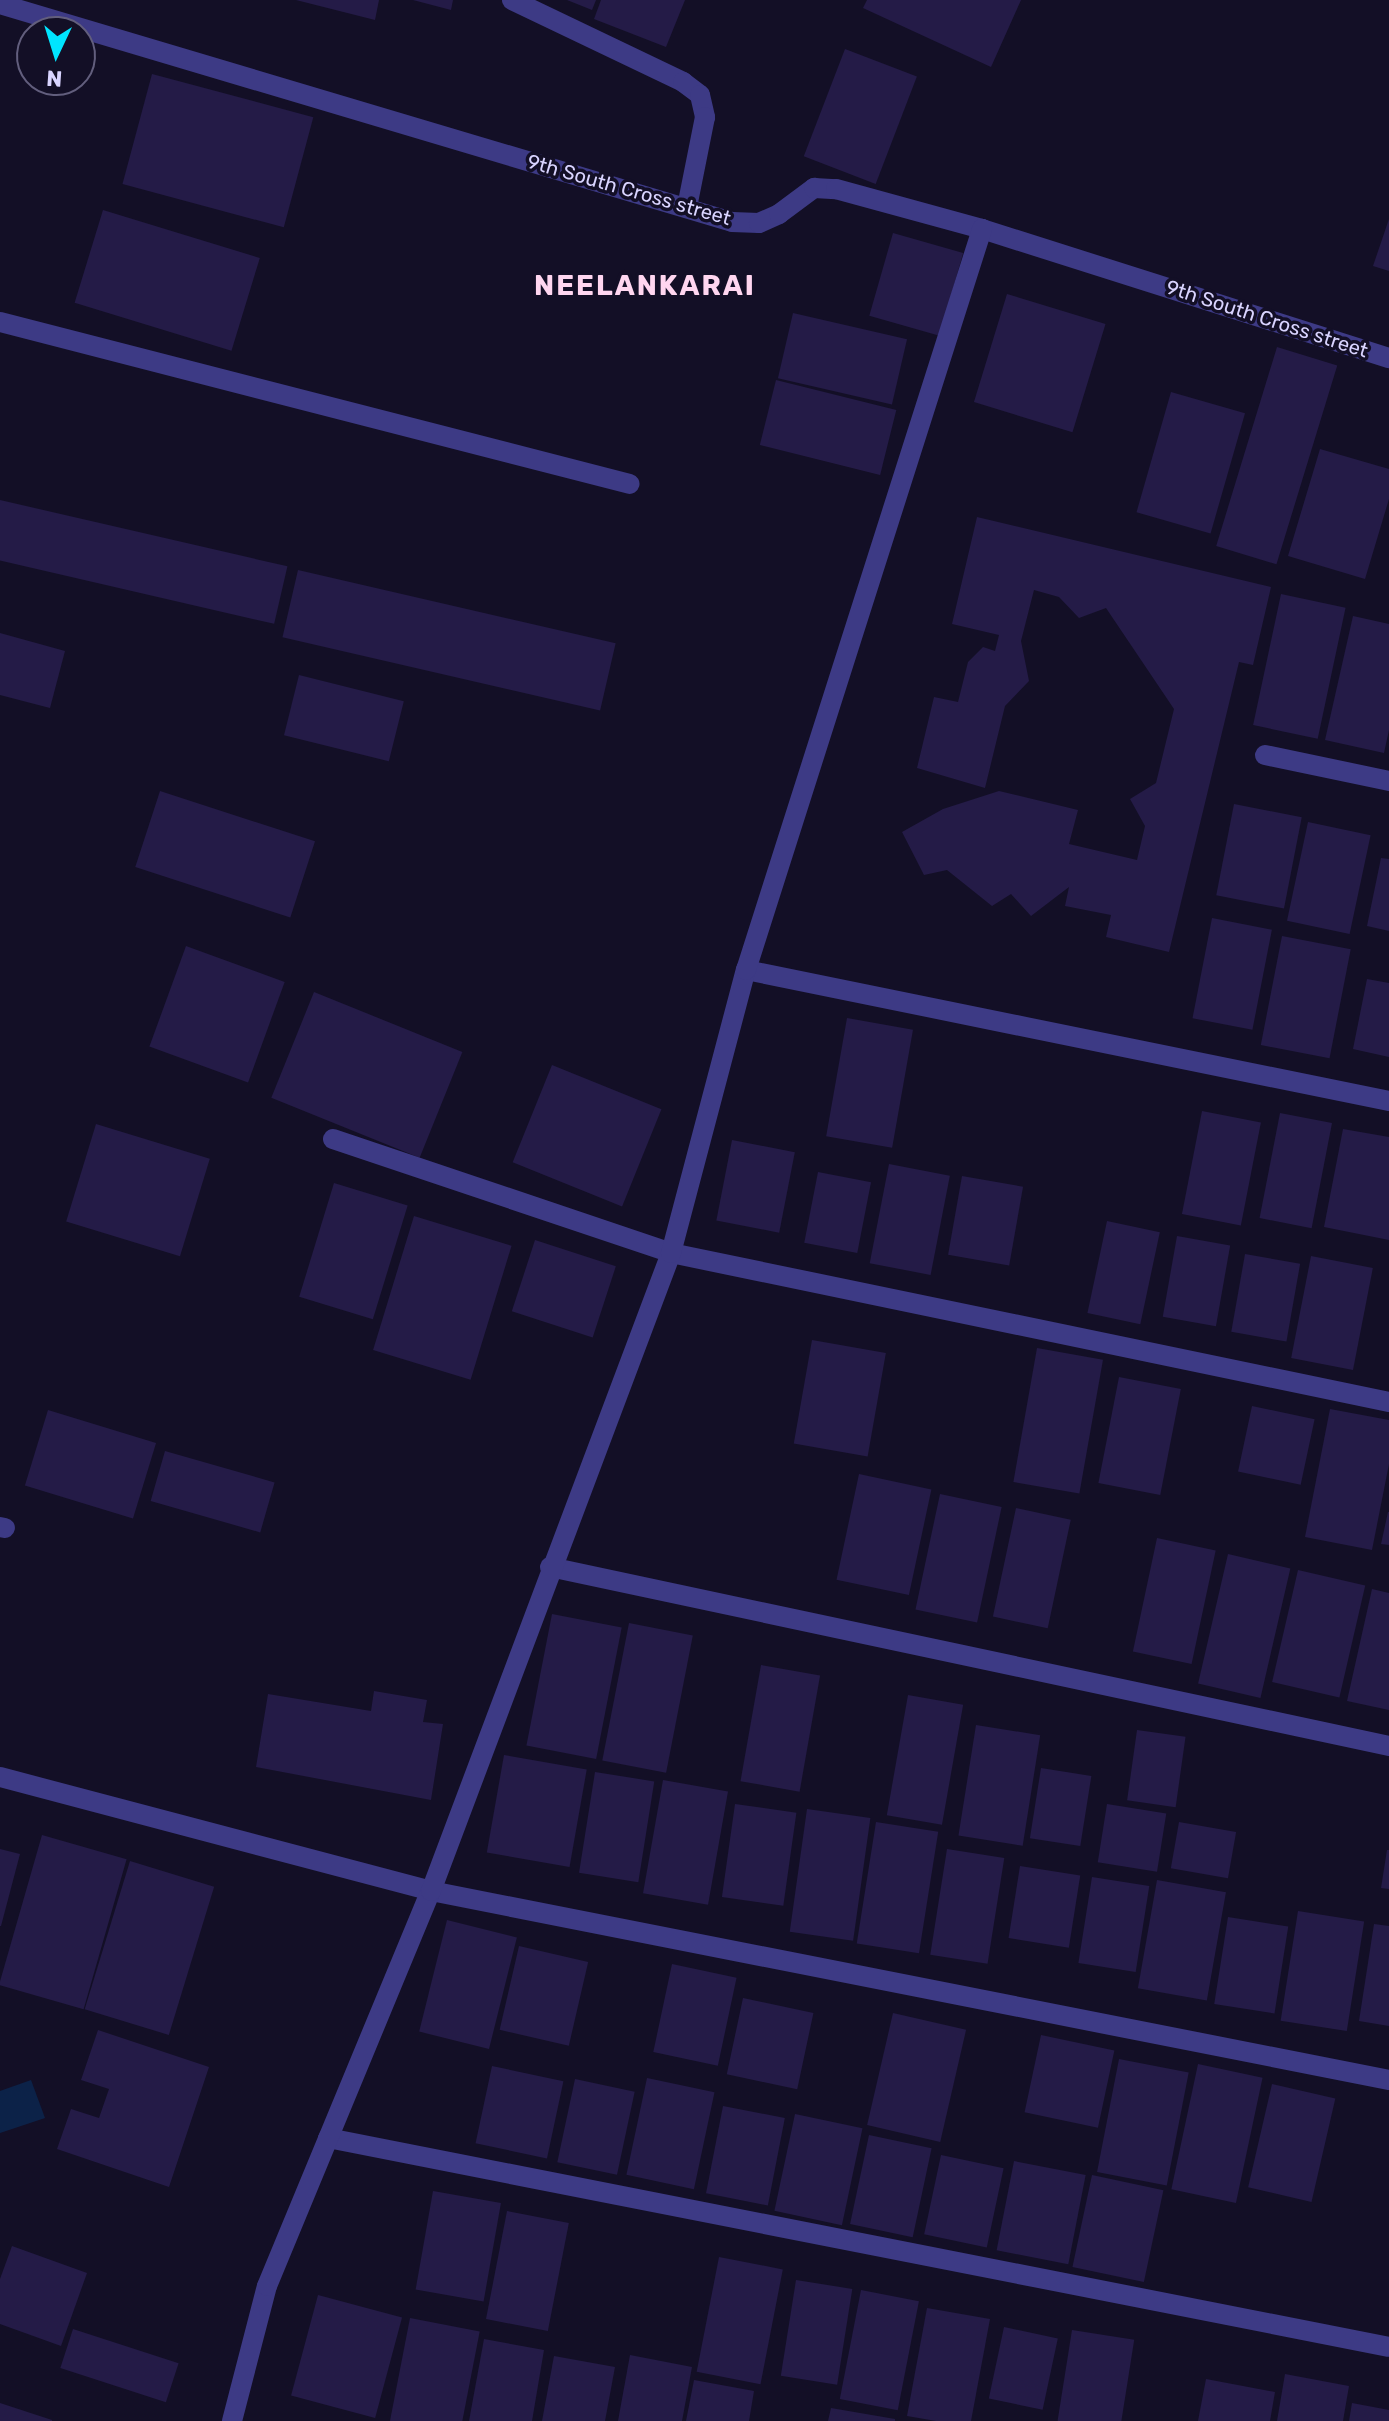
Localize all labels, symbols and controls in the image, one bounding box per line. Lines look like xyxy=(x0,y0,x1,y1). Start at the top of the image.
north arrow xyxy=(16,16,96,96)
text: N xyxy=(46,64,63,92)
street label: 9th South Cross street xyxy=(524,149,734,231)
district label: NEELANKARAI xyxy=(534,269,756,303)
street label: 9th South Cross street xyxy=(1163,275,1371,363)

